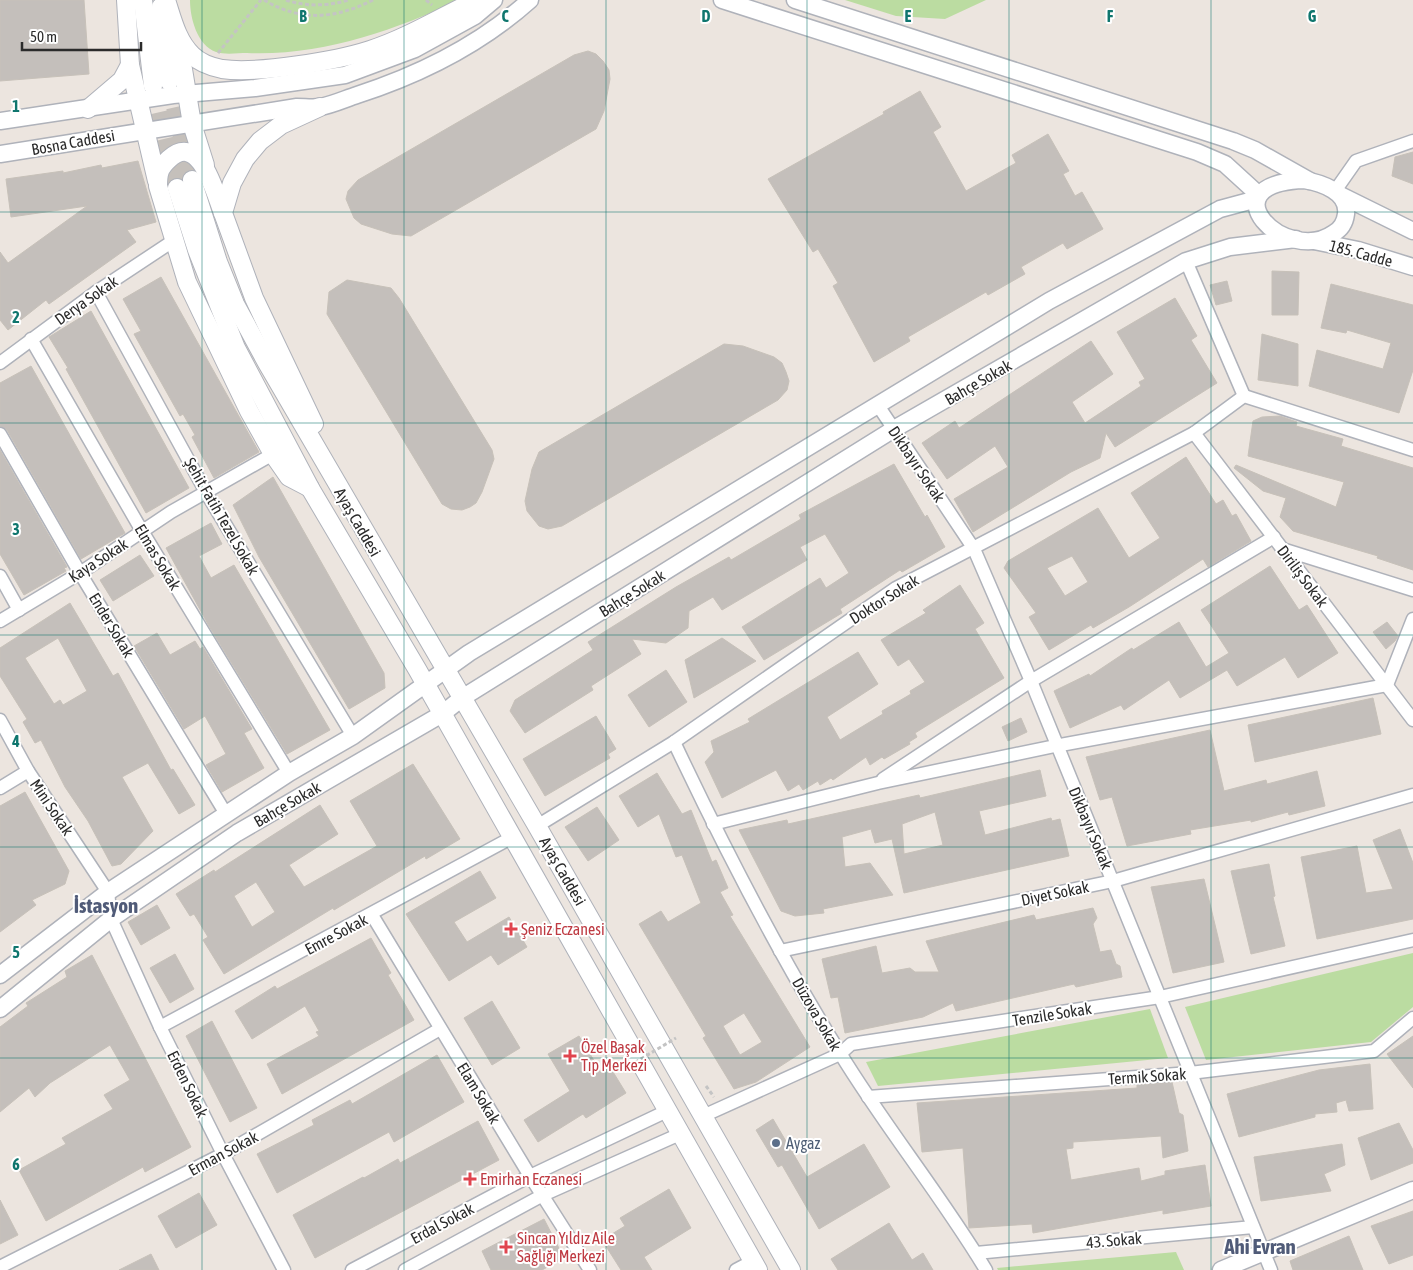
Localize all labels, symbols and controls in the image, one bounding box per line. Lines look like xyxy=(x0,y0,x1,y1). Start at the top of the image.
text: B xyxy=(299,7,307,25)
text: C xyxy=(501,7,509,25)
text: D xyxy=(702,7,711,25)
text: E xyxy=(905,7,912,25)
text: F xyxy=(1107,7,1114,25)
text: G xyxy=(1308,7,1317,25)
scale bar xyxy=(22,20,141,52)
text: 50 m xyxy=(30,28,57,45)
text: 1 xyxy=(12,97,20,115)
street label: Bosna Caddesi xyxy=(30,126,116,158)
street label: 185. Cadde xyxy=(1327,236,1395,270)
street label: Derya Sokak xyxy=(51,272,122,329)
text: 2 xyxy=(12,308,20,326)
street label: Bahçe Sokak xyxy=(941,356,1015,409)
street label: Dikbayır Sokak xyxy=(884,423,949,506)
street label: Şehit Fatih Tezel Sokak xyxy=(180,454,263,578)
street label: Ayaş Caddesi xyxy=(330,485,385,560)
text: 3 xyxy=(12,520,20,538)
street label: Elmas Sokak xyxy=(131,521,185,593)
street label: Kaya Sokak xyxy=(65,534,131,587)
street label: Diriliş Sokak xyxy=(1273,542,1332,611)
street label: Bahçe Sokak xyxy=(596,566,669,621)
street label: Doktor Sokak xyxy=(846,571,922,627)
street label: Ender Sokak xyxy=(86,589,138,661)
text: 4 xyxy=(11,732,20,750)
street label: Mini Sokak xyxy=(27,776,77,838)
street label: Bahçe Sokak xyxy=(250,778,324,831)
street label: Dikbayır Sokak xyxy=(1065,784,1116,872)
street label: Ayaş Caddesi xyxy=(535,834,590,909)
street label: Diyet Sokak xyxy=(1019,877,1091,910)
district label: İstasyon xyxy=(74,893,138,917)
street label: Emre Sokak xyxy=(302,910,370,958)
place label: Şeniz Eczanesi xyxy=(521,920,605,939)
marker: Şeniz Eczanesi xyxy=(505,923,517,935)
text: 5 xyxy=(12,943,20,961)
street label: Düzova Sokak xyxy=(789,974,845,1054)
street label: Tenzile Sokak xyxy=(1011,999,1093,1029)
place label: Özel Başak Tıp Merkezi xyxy=(581,1038,647,1075)
street label: Erden Sokak xyxy=(164,1048,212,1120)
marker: Özel Başak Tıp Merkezi xyxy=(563,1049,577,1063)
street label: Elam Sokak xyxy=(454,1059,504,1127)
street label: Termik Sokak xyxy=(1107,1064,1187,1088)
street label: Erman Sokak xyxy=(185,1127,261,1179)
place label: Aygaz xyxy=(786,1134,820,1153)
marker: Aygaz xyxy=(770,1137,782,1149)
text: 6 xyxy=(12,1155,20,1173)
place label: Emirhan Eczanesi xyxy=(480,1170,582,1188)
marker: Emirhan Eczanesi xyxy=(464,1173,476,1185)
street label: Erdal Sokak xyxy=(407,1199,477,1247)
place label: Sincan Yıldız Aile Sağlığı Merkezi xyxy=(517,1229,615,1266)
street label: 43. Sokak xyxy=(1085,1229,1143,1251)
district label: Ahi Evran xyxy=(1223,1234,1296,1258)
marker: Sincan Yıldız Aile Sağlığı Merkezi xyxy=(499,1240,513,1254)

